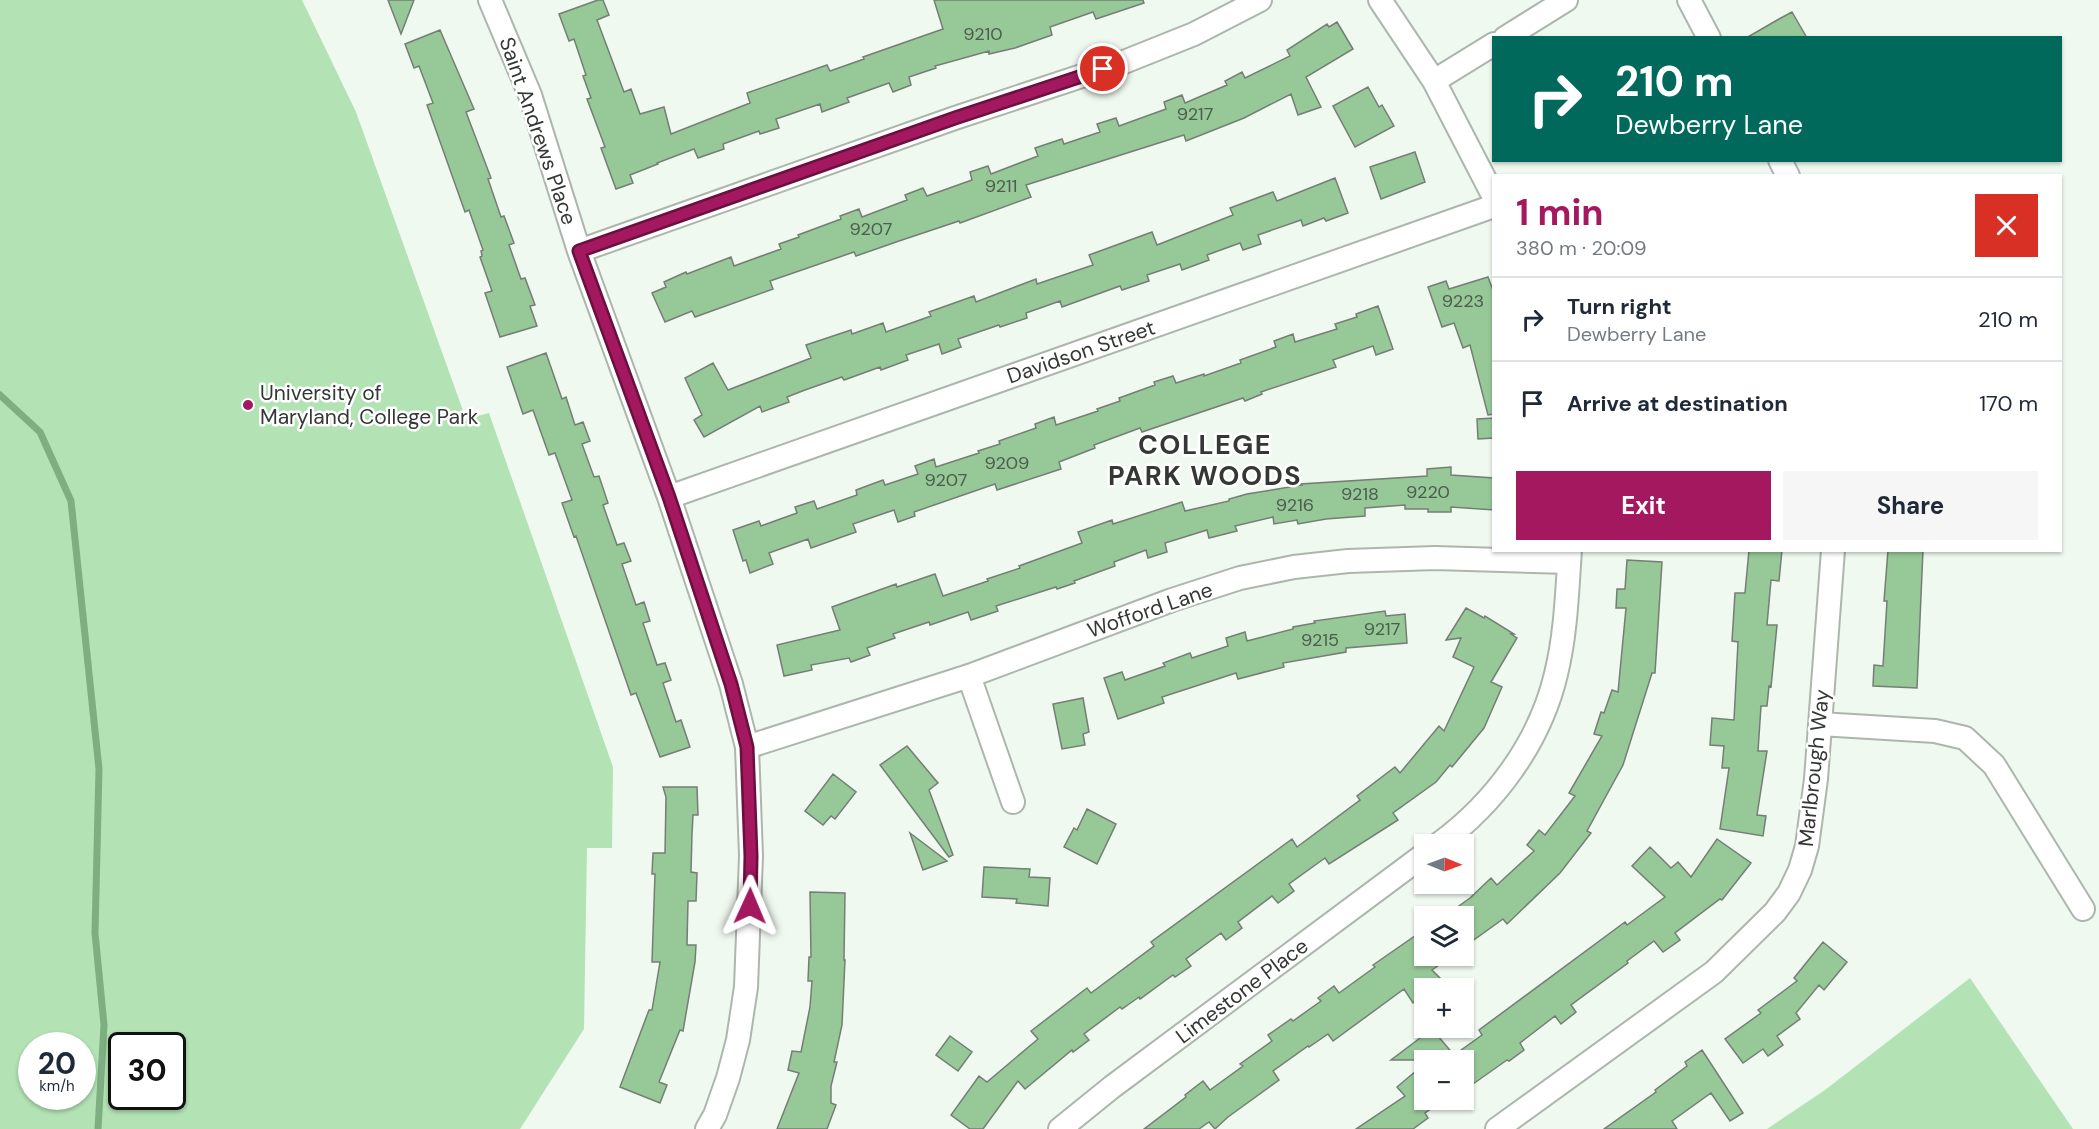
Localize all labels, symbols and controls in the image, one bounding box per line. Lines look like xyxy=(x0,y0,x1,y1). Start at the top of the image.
house number: 9210 xyxy=(963,22,1003,46)
street label: Saint Andrews Place xyxy=(493,33,583,229)
pin xyxy=(1077,43,1128,94)
icon: arrive xyxy=(1086,52,1119,85)
text: 210 m xyxy=(1615,54,1733,109)
icon: right xyxy=(1516,60,1594,138)
house number: 9217 xyxy=(1177,102,1213,126)
text: Dewberry Lane xyxy=(1615,107,1803,142)
house number: 9211 xyxy=(985,174,1017,198)
text: 1 min xyxy=(1516,189,1604,236)
button: close xyxy=(1975,194,2038,257)
house number: 9207 xyxy=(850,217,892,241)
text: 380 m · 20:09 xyxy=(1516,235,1647,261)
house number: 9223 xyxy=(1442,289,1484,313)
text: Turn right xyxy=(1567,292,1672,321)
icon: right xyxy=(1516,303,1549,336)
text: 210 m xyxy=(1978,305,2038,334)
street label: Davidson Street xyxy=(1003,314,1159,390)
text: Dewberry Lane xyxy=(1567,321,1706,347)
place label: University of Maryland, College Park xyxy=(260,379,479,431)
icon: arrive xyxy=(1516,387,1549,420)
text: Arrive at destination xyxy=(1567,389,1788,418)
text: 170 m xyxy=(1979,389,2038,418)
marker: University of Maryland, College Park xyxy=(241,398,255,412)
district label: COLLEGE PARK WOODS xyxy=(1108,427,1302,493)
house number: 9209 xyxy=(985,451,1029,475)
house number: 9207 xyxy=(925,468,967,492)
button: Exit xyxy=(1516,471,1771,540)
button: Share xyxy=(1783,471,2038,540)
house number: 9220 xyxy=(1406,480,1450,504)
house number: 9218 xyxy=(1341,482,1379,506)
house number: 9216 xyxy=(1276,493,1314,517)
street label: Wofford Lane xyxy=(1084,575,1216,645)
house number: 9217 xyxy=(1364,617,1400,641)
house number: 9215 xyxy=(1301,628,1339,652)
street label: Marlbrough Way xyxy=(1792,688,1836,848)
north arrow xyxy=(1414,834,1474,894)
map controls xyxy=(1414,834,1474,1110)
position arrow xyxy=(718,874,782,938)
button: layers xyxy=(1414,906,1474,966)
street label: Limestone Place xyxy=(1170,932,1314,1050)
button: + xyxy=(1414,978,1474,1038)
speed limit sign: 30 xyxy=(108,1032,186,1110)
text: 20 xyxy=(38,1044,76,1083)
button: − xyxy=(1414,1050,1474,1110)
text: km/h xyxy=(39,1076,75,1096)

